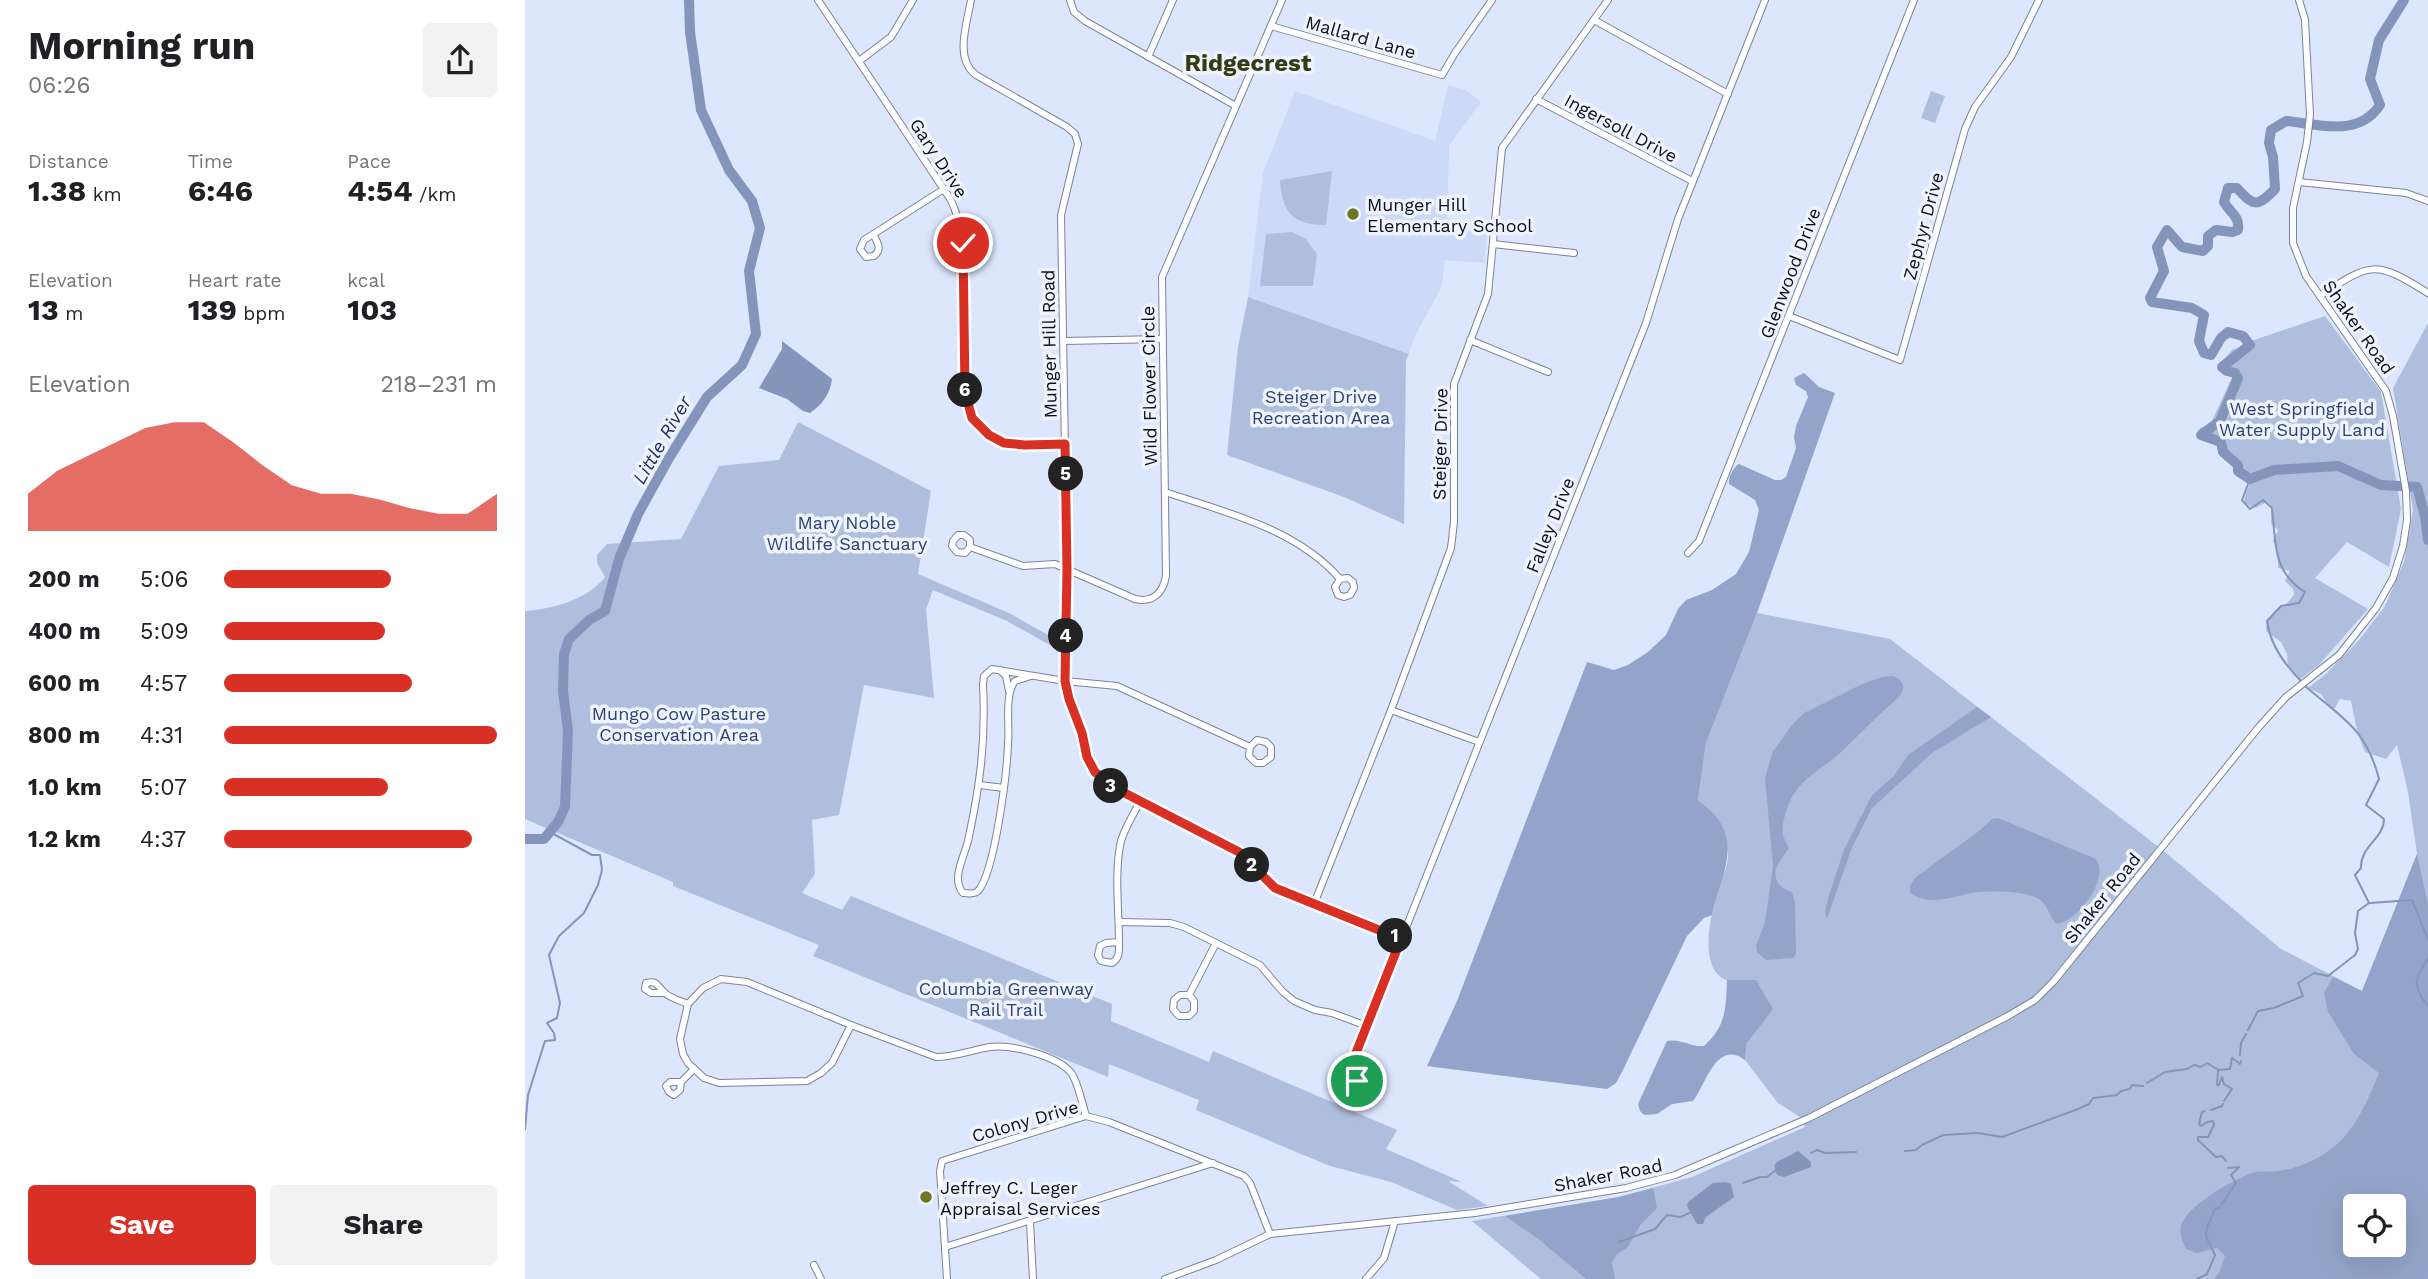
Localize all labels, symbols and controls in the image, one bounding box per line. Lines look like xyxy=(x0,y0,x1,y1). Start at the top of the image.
street label: Mallard Lane xyxy=(1303,11,1419,63)
button: share xyxy=(423,23,497,97)
text: Morning run xyxy=(28,24,255,68)
district label: Ridgecrest xyxy=(1185,49,1312,77)
text: 06:26 xyxy=(28,72,91,99)
street label: Ingersoll Drive xyxy=(1561,89,1681,167)
street label: Gary Drive xyxy=(906,114,972,202)
text: Distance xyxy=(28,150,109,173)
text: Time xyxy=(188,150,233,173)
text: Pace xyxy=(347,150,391,173)
street label: Zephyr Drive xyxy=(1899,170,1947,282)
text: 1.38 xyxy=(28,173,86,208)
text: 6:46 xyxy=(188,173,253,208)
text: 4:54 xyxy=(347,173,413,208)
text: km xyxy=(86,183,122,206)
text: /km xyxy=(413,183,456,206)
place label: Munger Hill Elementary School xyxy=(1367,194,1533,236)
street label: Glenwood Drive xyxy=(1755,205,1825,341)
marker: Munger Hill Elementary School xyxy=(1345,206,1361,222)
pin xyxy=(933,213,993,273)
icon: check xyxy=(944,224,982,262)
text: Elevation xyxy=(28,269,113,292)
text: Heart rate xyxy=(188,269,282,292)
text: kcal xyxy=(347,269,385,292)
street label: Munger Hill Road xyxy=(1037,269,1061,419)
street label: Shaker Road xyxy=(2319,276,2399,378)
text: 13 xyxy=(28,292,59,327)
text: 139 xyxy=(188,292,237,327)
text: 103 xyxy=(347,292,397,327)
text: m xyxy=(59,302,83,325)
text: bpm xyxy=(237,302,285,325)
street label: Wild Flower Circle xyxy=(1137,306,1161,466)
text: Elevation xyxy=(28,371,131,398)
text: 218–231 m xyxy=(381,371,497,398)
pin: 6 xyxy=(947,372,983,408)
text: 6 xyxy=(959,378,970,401)
park label: Steiger Drive Recreation Area xyxy=(1252,386,1390,428)
street label: Steiger Drive xyxy=(1429,388,1451,500)
water label: Little River xyxy=(628,391,697,488)
park label: West Springfield Water Supply Land xyxy=(2219,398,2385,440)
pin: 5 xyxy=(1049,456,1083,491)
text: 5 xyxy=(1060,462,1071,485)
street label: Falley Drive xyxy=(1521,474,1579,576)
park label: Mary Noble Wildlife Sanctuary xyxy=(767,512,928,554)
text: 200 m xyxy=(28,566,100,593)
text: 5:06 xyxy=(140,566,188,593)
text: 400 m xyxy=(28,618,101,645)
text: 5:09 xyxy=(140,618,189,645)
pin: 4 xyxy=(1049,618,1083,654)
text: 4 xyxy=(1059,624,1072,647)
text: 600 m xyxy=(28,670,100,697)
text: 4:57 xyxy=(140,670,187,697)
park label: Mungo Cow Pasture Conservation Area xyxy=(592,703,766,745)
text: 800 m xyxy=(28,722,100,749)
text: 4:31 xyxy=(140,722,183,749)
pin: 3 xyxy=(1093,768,1129,804)
text: 1.0 km xyxy=(28,774,102,801)
text: 5:07 xyxy=(140,774,187,801)
text: 3 xyxy=(1105,774,1116,797)
text: 1.2 km xyxy=(28,826,101,853)
text: 4:37 xyxy=(140,826,186,853)
pin: 2 xyxy=(1235,848,1269,882)
street label: Shaker Road xyxy=(2059,849,2145,947)
text: 2 xyxy=(1246,853,1257,876)
pin: 1 xyxy=(1377,918,1413,954)
text: 1 xyxy=(1390,924,1399,947)
park label: Columbia Greenway Rail Trail xyxy=(919,978,1094,1020)
pin xyxy=(1327,1051,1387,1111)
icon: arrive xyxy=(1338,1062,1376,1100)
street label: Colony Drive xyxy=(969,1096,1081,1146)
street label: Shaker Road xyxy=(1552,1154,1664,1196)
place label: Jeffrey C. Leger Appraisal Services xyxy=(940,1177,1101,1219)
button: Save xyxy=(28,1185,256,1265)
button: Share xyxy=(270,1185,497,1265)
marker: Jeffrey C. Leger Appraisal Services xyxy=(918,1189,934,1205)
map controls xyxy=(2343,1194,2406,1257)
button: locate xyxy=(2343,1194,2406,1257)

